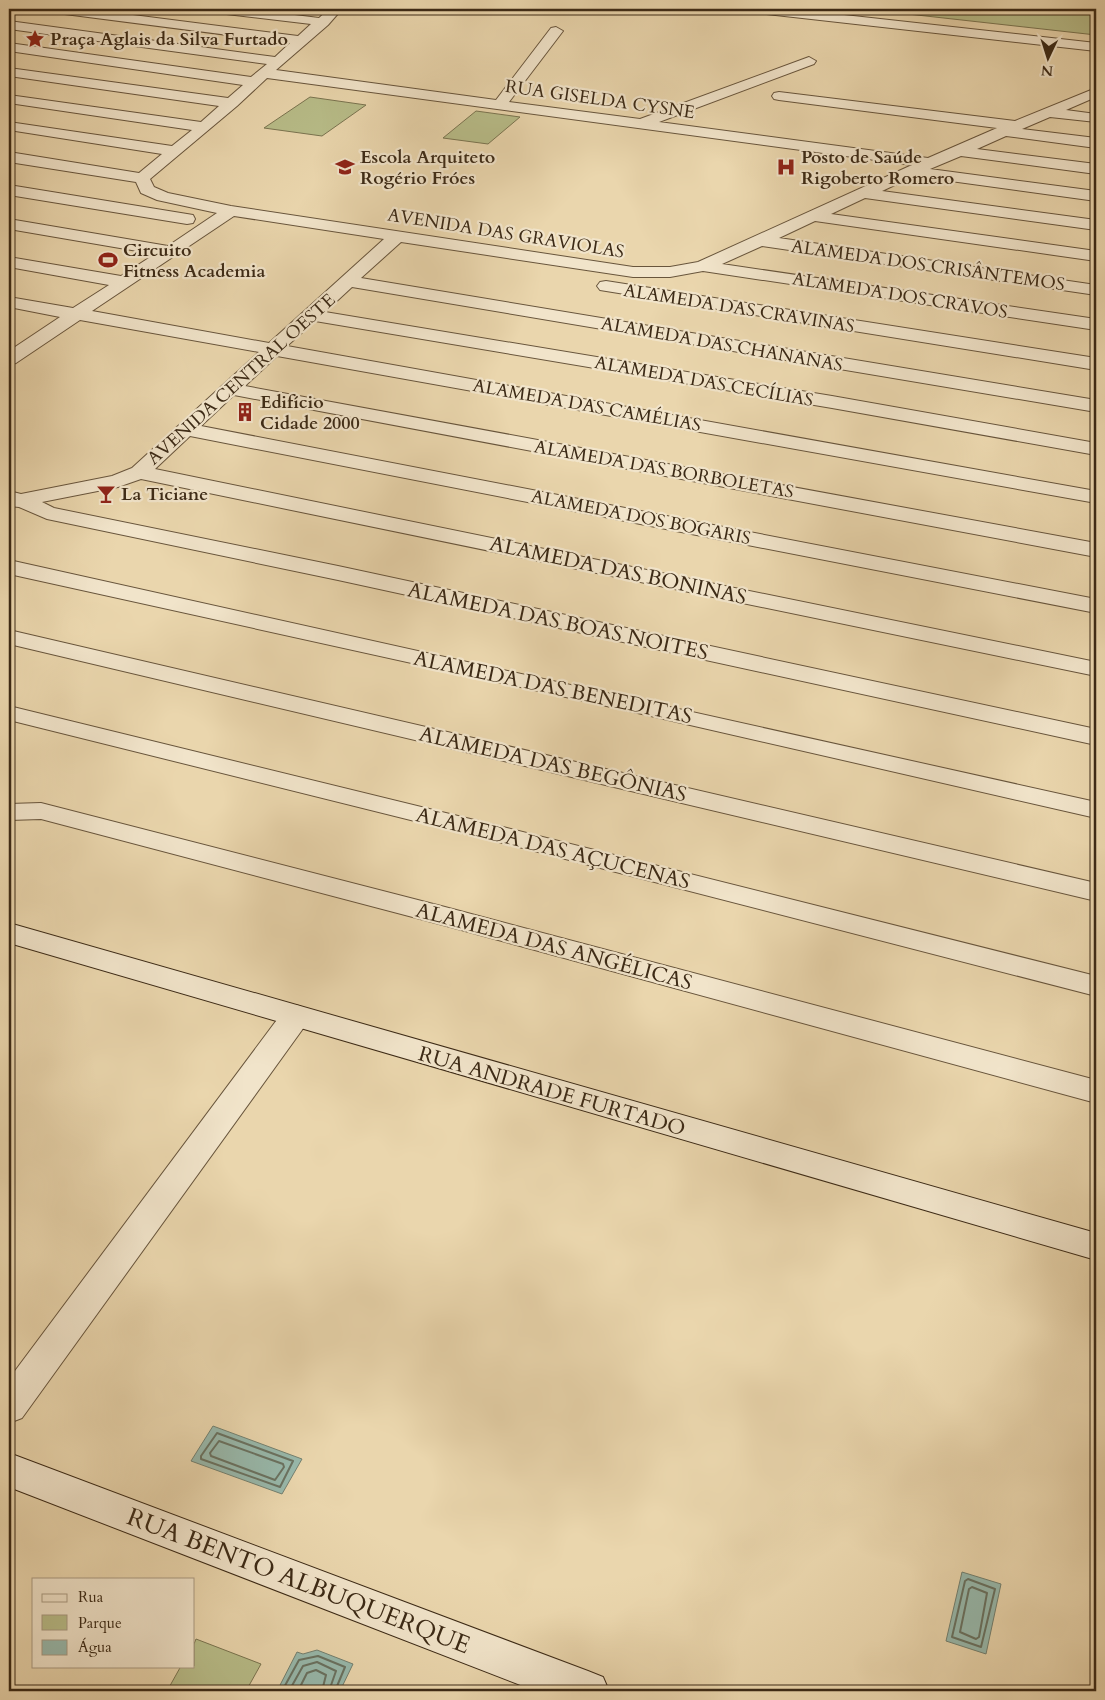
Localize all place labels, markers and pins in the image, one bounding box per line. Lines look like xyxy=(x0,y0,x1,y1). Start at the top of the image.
place label: Praça Aglais da Silva Furtado xyxy=(50,27,288,52)
place icon: Praça Aglais da Silva Furtado xyxy=(24,28,46,50)
place label: Escola Arquiteto Rogério Fróes xyxy=(360,145,495,191)
place label: Posto de Saúde Rigoberto Romero xyxy=(801,145,954,191)
school or university icon: Escola Arquiteto Rogério Fróes xyxy=(334,156,356,178)
hospital icon: Posto de Saúde Rigoberto Romero xyxy=(775,156,797,178)
place label: Circuito Fitness Academia xyxy=(123,238,266,284)
sports icon: Circuito Fitness Academia xyxy=(97,249,119,271)
place label: Edifício Cidade 2000 xyxy=(260,390,360,436)
building icon: Edifício Cidade 2000 xyxy=(234,401,256,423)
place label: La Ticiane xyxy=(121,482,208,507)
bar icon: La Ticiane xyxy=(95,483,117,505)

